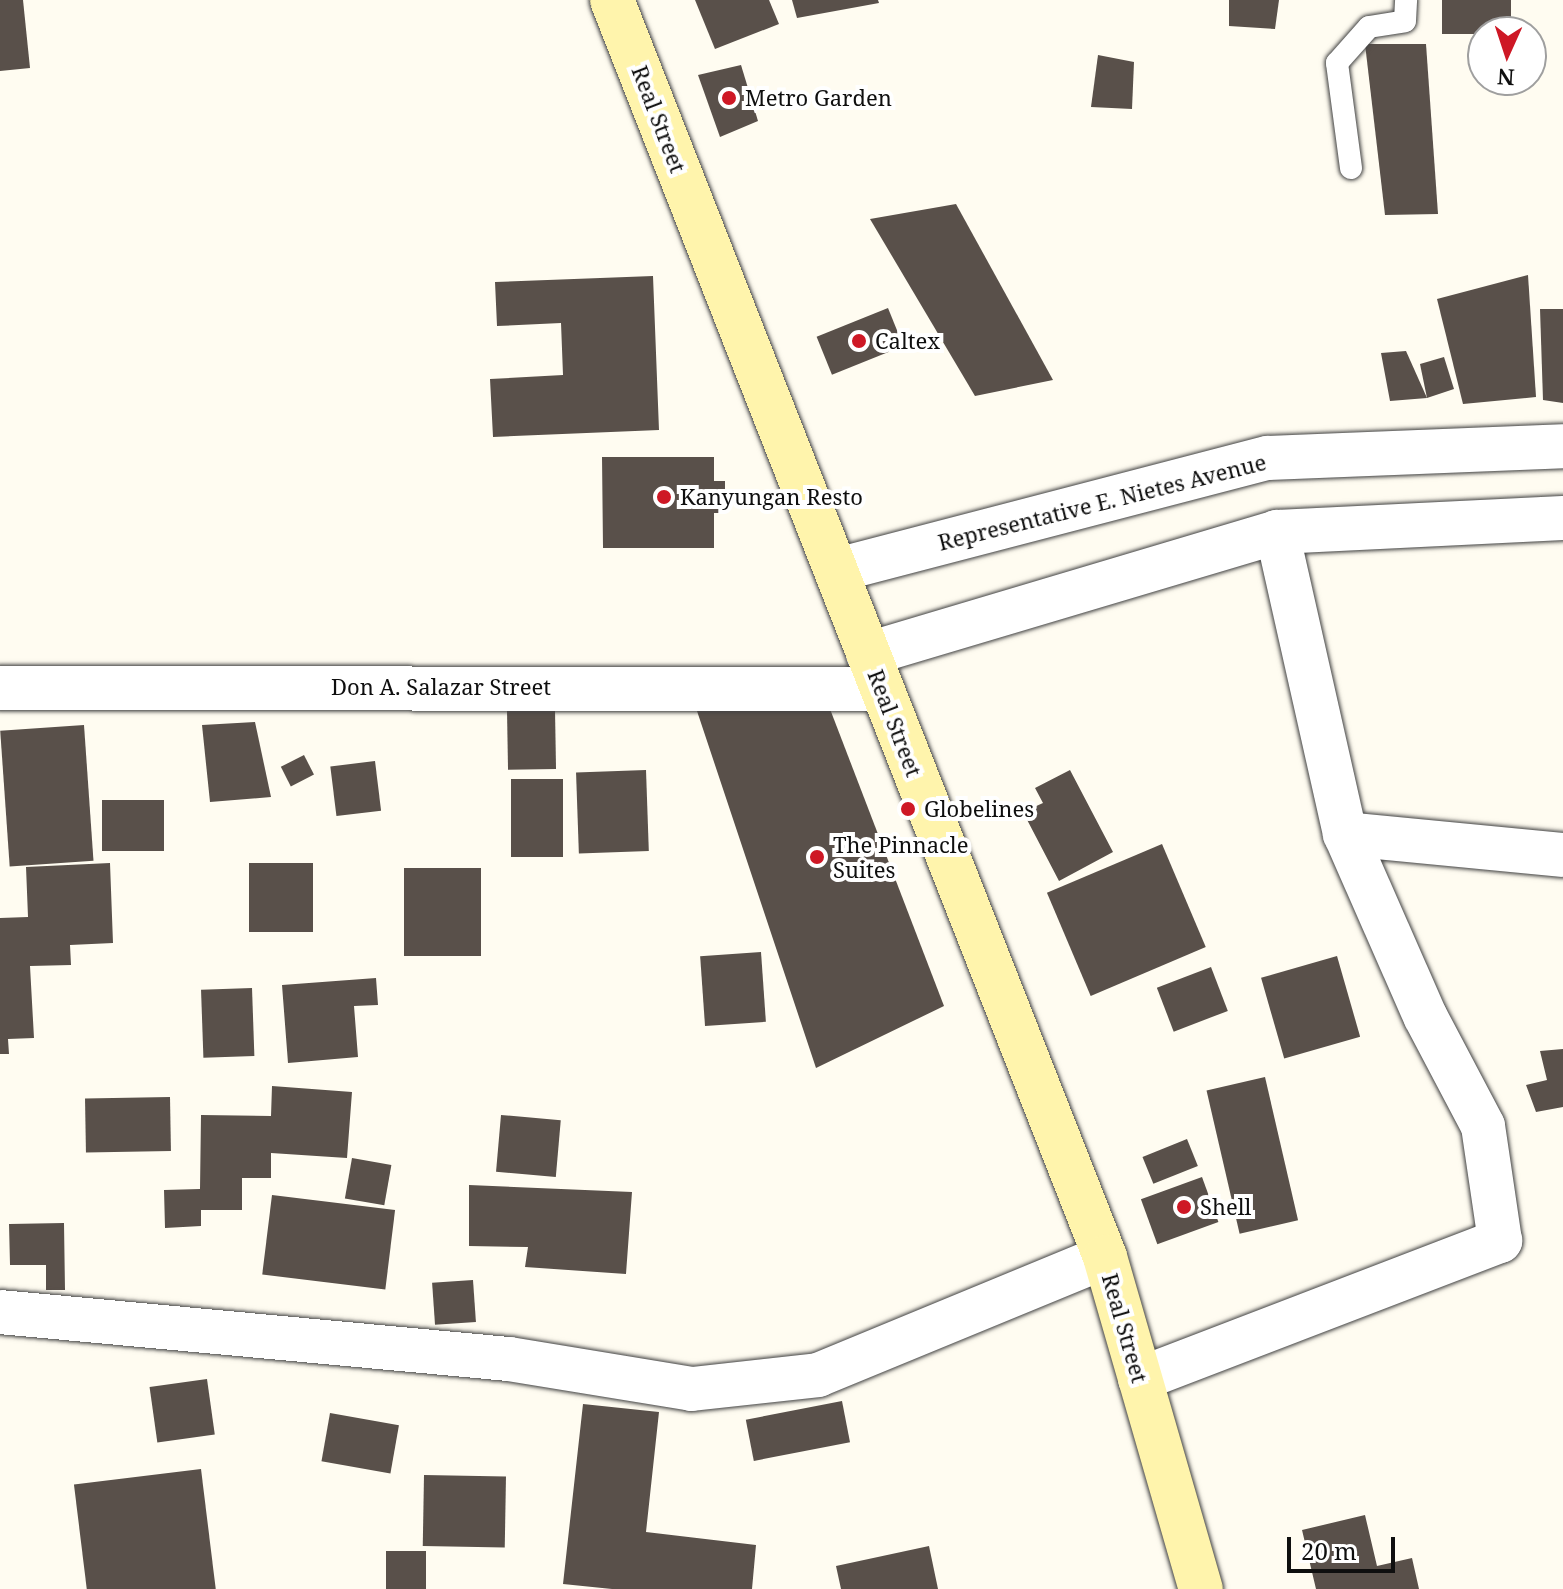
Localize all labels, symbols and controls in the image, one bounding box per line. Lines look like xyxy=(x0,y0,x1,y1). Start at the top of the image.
north arrow xyxy=(1467,16,1547,96)
street label: Real Street xyxy=(627,62,691,176)
text: N xyxy=(1496,63,1515,93)
place label: Metro Garden xyxy=(745,85,892,111)
marker: Metro Garden xyxy=(720,89,738,107)
place label: Caltex xyxy=(875,328,940,354)
marker: Caltex xyxy=(850,332,868,350)
street label: Representative E. Nietes Avenue xyxy=(935,448,1269,556)
place label: Kanyungan Resto xyxy=(680,484,863,510)
marker: Kanyungan Resto xyxy=(655,488,673,506)
street label: Real Street xyxy=(863,666,927,780)
street label: Don A. Salazar Street xyxy=(331,674,551,700)
place label: Globelines xyxy=(924,796,1034,822)
marker: Globelines xyxy=(899,800,917,818)
place label: The Pinnacle Suites xyxy=(833,831,968,882)
marker: The Pinnacle Suites xyxy=(808,848,826,866)
place label: Shell xyxy=(1200,1194,1251,1220)
marker: Shell xyxy=(1175,1198,1193,1216)
street label: Real Street xyxy=(1097,1270,1153,1386)
scale bar xyxy=(1291,1521,1399,1571)
text: 20 m xyxy=(1301,1534,1357,1567)

